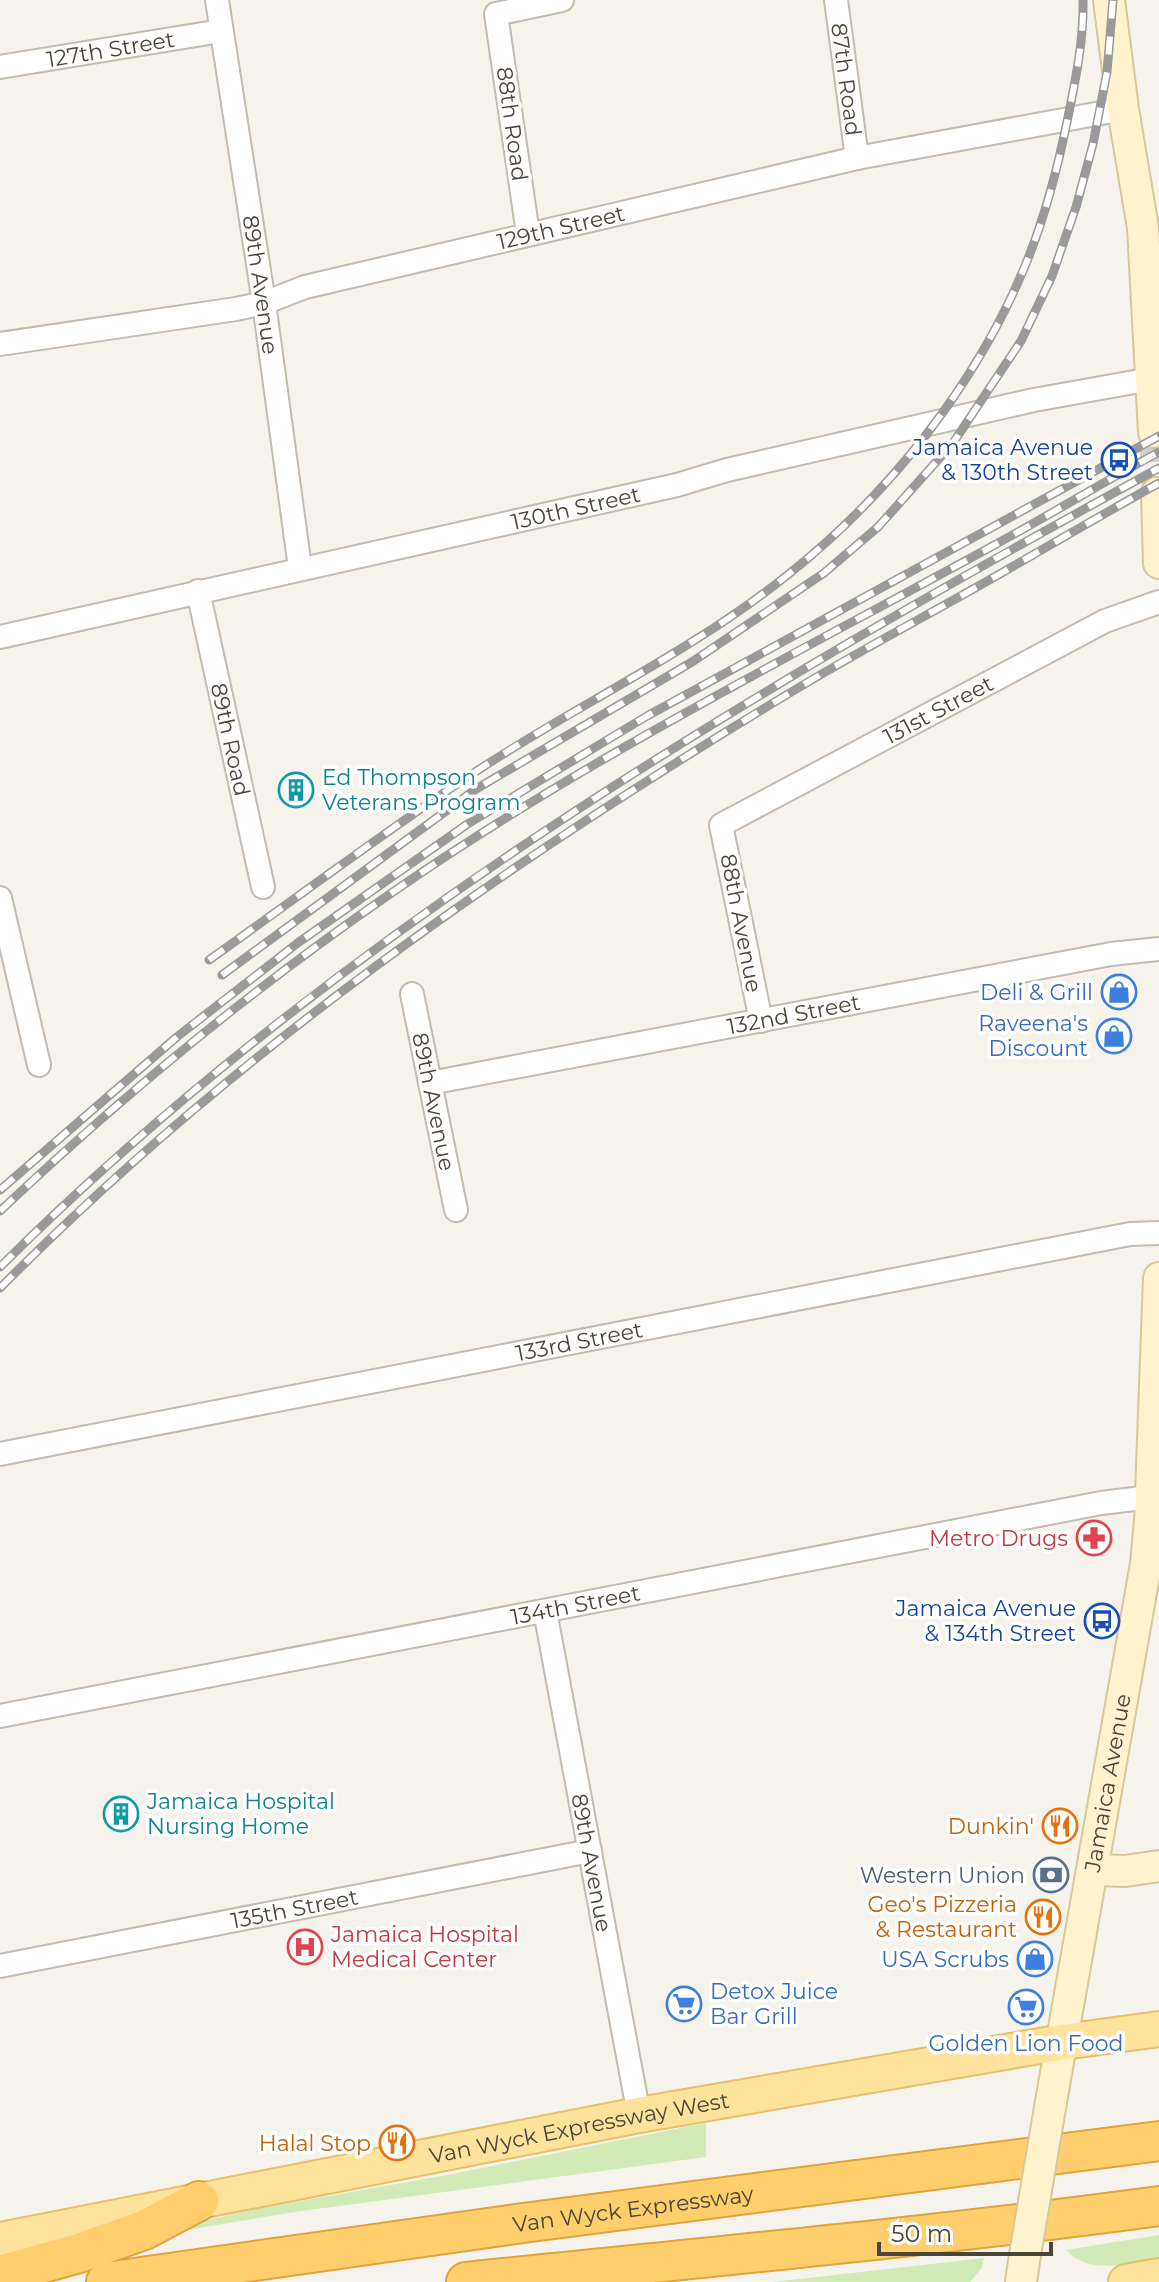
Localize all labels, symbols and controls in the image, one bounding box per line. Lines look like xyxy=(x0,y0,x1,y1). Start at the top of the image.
street label: 87th Road xyxy=(826,21,867,137)
street label: 127th Street xyxy=(45,25,177,73)
street label: 88th Road xyxy=(491,65,533,183)
street label: 129th Street xyxy=(494,199,627,255)
street label: 89th Avenue xyxy=(237,213,284,356)
place label: Jamaica Avenue & 130th Street xyxy=(912,434,1093,486)
bus stop icon: Jamaica Avenue & 130th Street xyxy=(1100,441,1138,479)
street label: 130th Street xyxy=(509,480,643,535)
street label: 131st Street xyxy=(879,669,998,750)
street label: 89th Road xyxy=(205,681,256,798)
place label: Ed Thompson Veterans Program xyxy=(322,764,520,816)
building icon: Ed Thompson Veterans Program xyxy=(277,771,315,809)
street label: 88th Avenue xyxy=(714,851,768,995)
shop icon: Deli & Grill xyxy=(1100,973,1138,1011)
place label: Deli & Grill xyxy=(980,979,1093,1006)
street label: 132nd Street xyxy=(725,988,862,1040)
place label: Raveena's Discount xyxy=(978,1010,1088,1062)
shop icon: Raveena's Discount xyxy=(1095,1017,1133,1055)
street label: 89th Avenue xyxy=(407,1030,461,1173)
street label: 133rd Street xyxy=(513,1316,645,1367)
pharmacy icon: Metro Drugs xyxy=(1075,1519,1113,1557)
place label: Metro Drugs xyxy=(929,1525,1068,1552)
street label: 134th Street xyxy=(508,1579,642,1630)
place label: Jamaica Avenue & 134th Street xyxy=(895,1595,1076,1647)
bus stop icon: Jamaica Avenue & 134th Street xyxy=(1083,1602,1121,1640)
street label: Jamaica Avenue xyxy=(1078,1692,1136,1875)
place label: Jamaica Hospital Nursing Home xyxy=(146,1788,335,1840)
street label: 89th Avenue xyxy=(566,1791,618,1934)
building icon: Jamaica Hospital Nursing Home xyxy=(102,1795,140,1833)
restaurant icon: Dunkin' xyxy=(1041,1807,1079,1845)
place label: Dunkin' xyxy=(948,1813,1034,1840)
bank icon: Western Union xyxy=(1032,1856,1070,1894)
place label: Western Union xyxy=(860,1862,1025,1889)
street label: 135th Street xyxy=(229,1883,360,1934)
place label: Geo's Pizzeria & Restaurant xyxy=(867,1891,1017,1943)
restaurant icon: Geo's Pizzeria & Restaurant xyxy=(1024,1898,1062,1936)
place label: Jamaica Hospital Medical Center xyxy=(330,1921,519,1973)
hospital icon: Jamaica Hospital Medical Center xyxy=(286,1928,324,1966)
shop icon: USA Scrubs xyxy=(1016,1940,1054,1978)
place label: USA Scrubs xyxy=(881,1946,1009,1973)
place label: Detox Juice Bar Grill xyxy=(710,1978,838,2030)
supermarket icon: Detox Juice Bar Grill xyxy=(665,1985,703,2023)
supermarket icon: Golden Lion Food xyxy=(1007,1988,1045,2026)
place label: Golden Lion Food xyxy=(929,2030,1123,2057)
street label: Van Wyck Expressway West xyxy=(427,2086,731,2169)
restaurant icon: Halal Stop xyxy=(378,2124,416,2162)
place label: Halal Stop xyxy=(259,2130,371,2157)
street label: Van Wyck Expressway xyxy=(511,2180,755,2238)
scale bar xyxy=(879,2206,1051,2256)
text: 50 m xyxy=(891,2219,952,2248)

